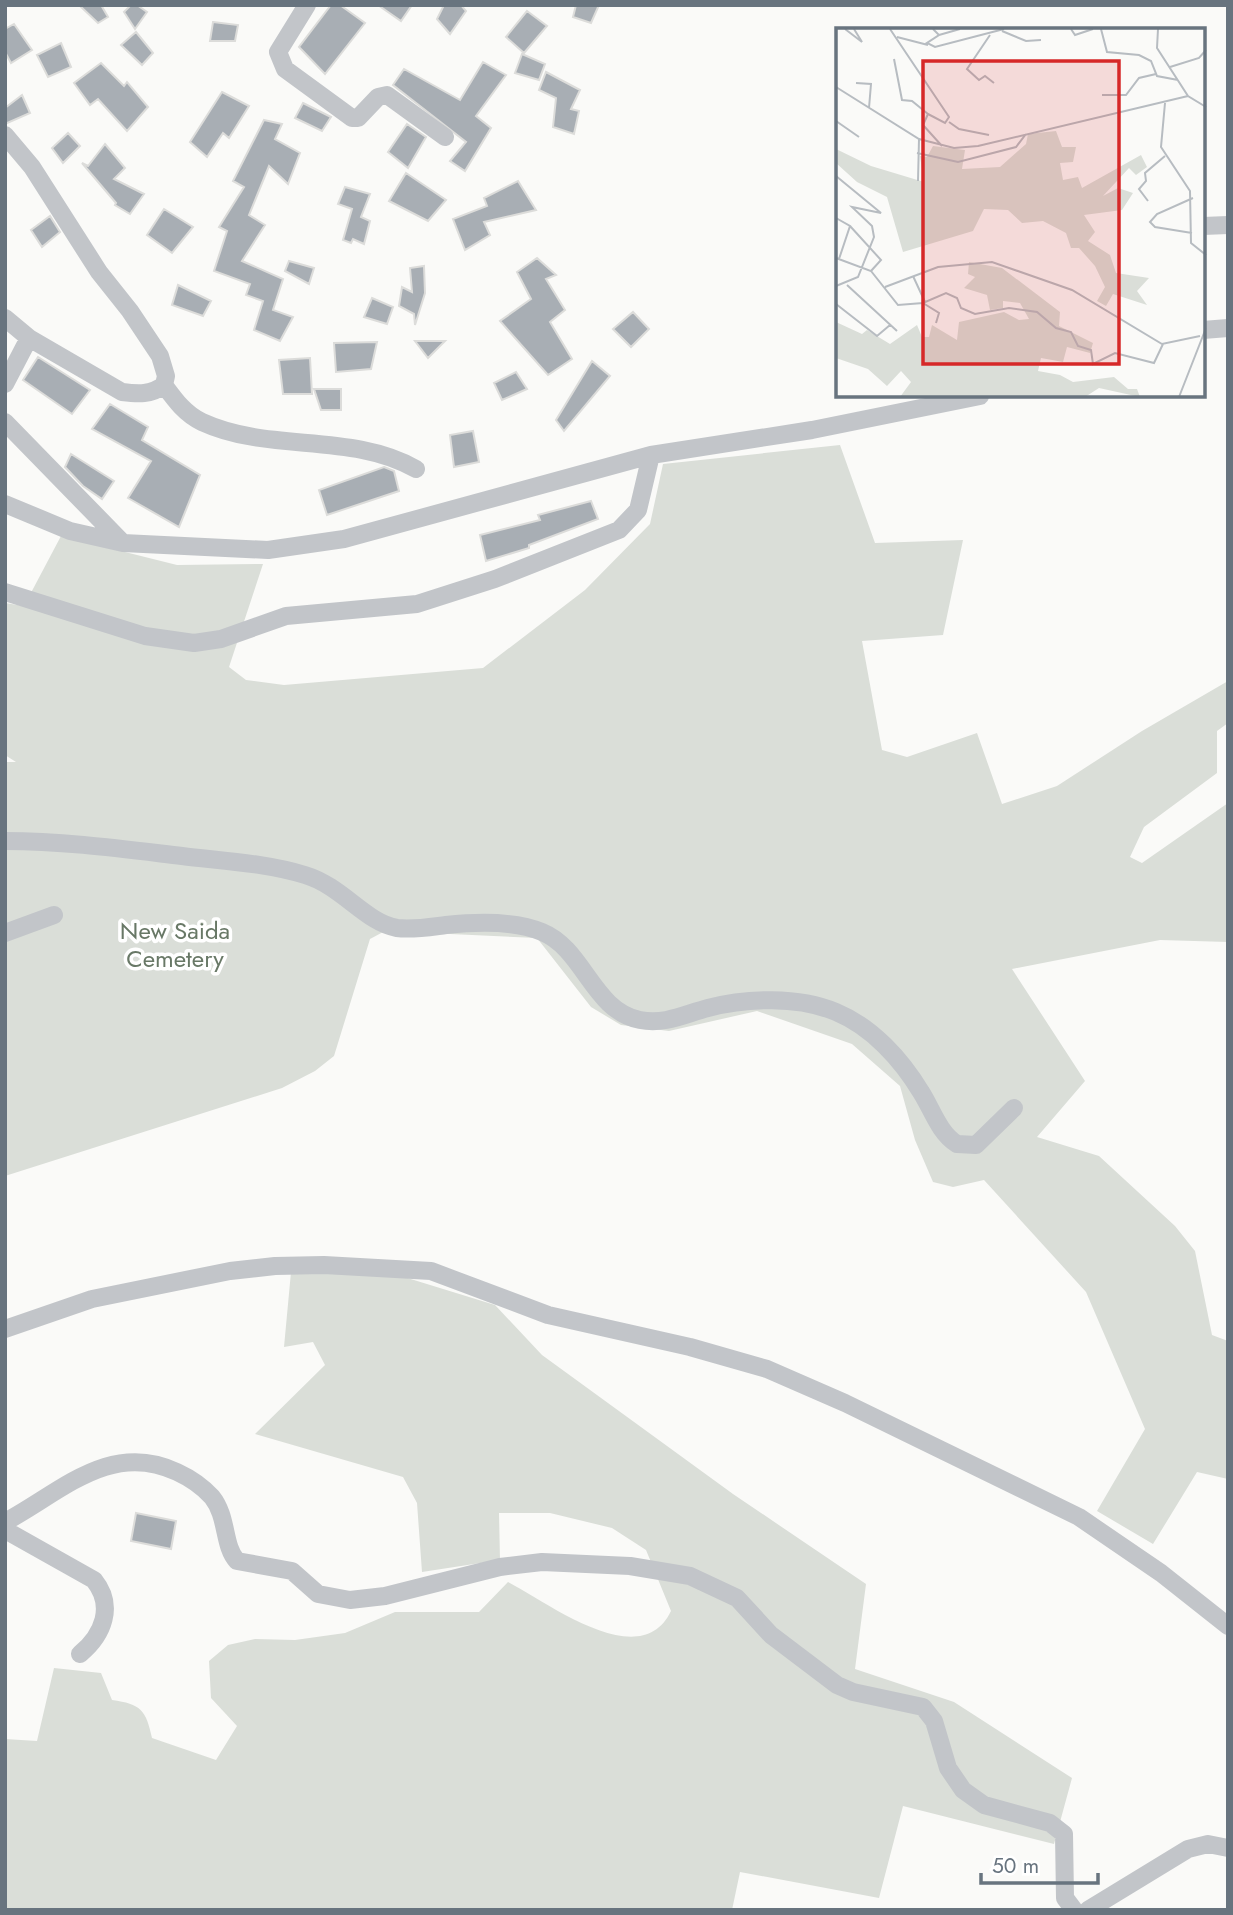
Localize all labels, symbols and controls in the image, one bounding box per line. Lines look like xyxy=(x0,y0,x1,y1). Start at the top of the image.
inset map xyxy=(836,28,1205,397)
park label: New Saida Cemetery xyxy=(120,913,230,976)
scale bar xyxy=(981,1842,1098,1886)
text: 50 m xyxy=(992,1851,1039,1881)

